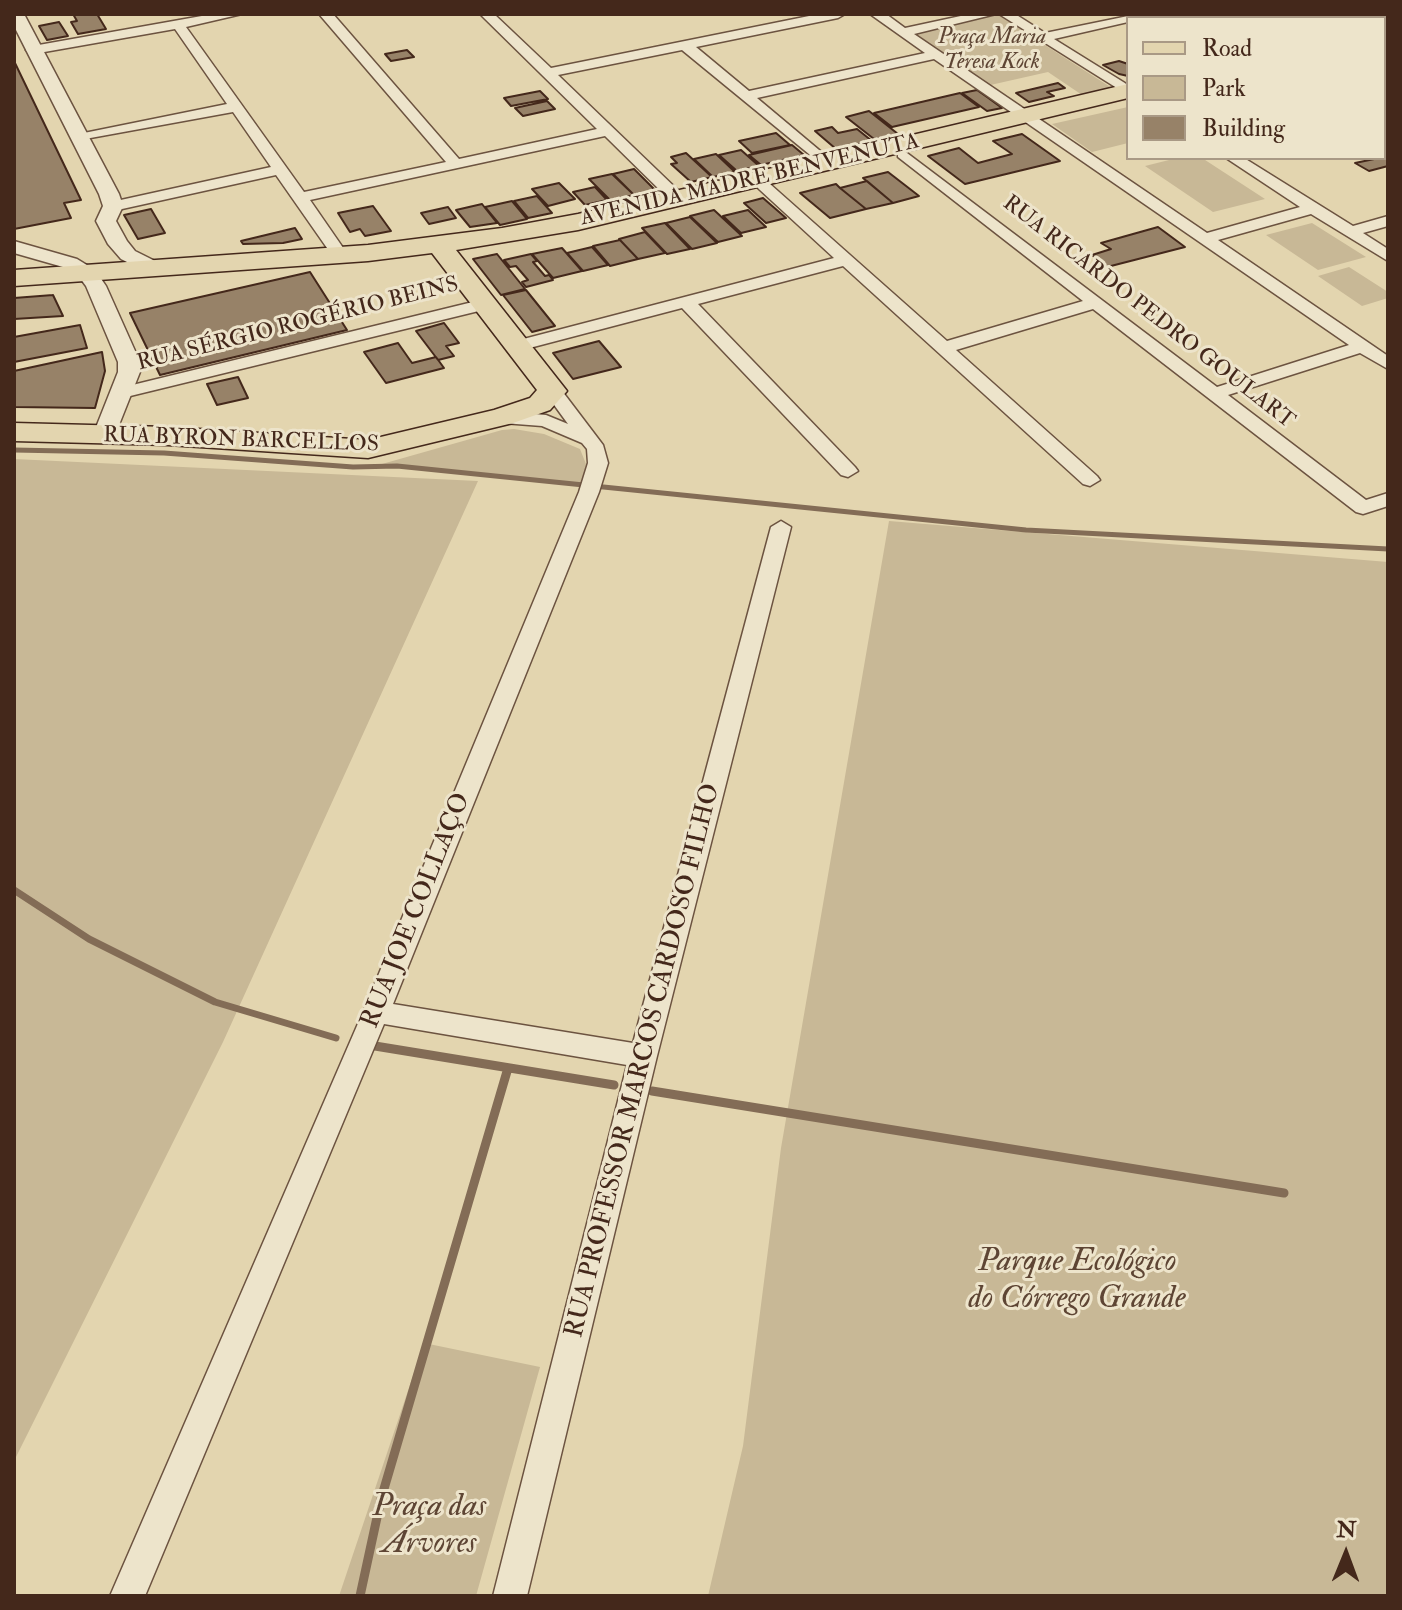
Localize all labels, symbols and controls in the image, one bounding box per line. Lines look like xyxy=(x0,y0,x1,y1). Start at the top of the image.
legend xyxy=(1126,16,1386,160)
park label: Praça Maria Teresa Kock xyxy=(938,25,1046,76)
text: Road xyxy=(1202,33,1252,64)
text: Park xyxy=(1202,73,1246,104)
text: Building xyxy=(1202,113,1285,144)
street label: AVENIDA MADRE BENVENUTA xyxy=(578,129,922,233)
street label: RUA RICARDO PEDRO GOULART xyxy=(997,191,1299,435)
street label: RUA SÉRGIO ROGÉRIO BEINS xyxy=(135,272,461,378)
street label: RUA BYRON BARCELLOS xyxy=(103,423,379,459)
street label: RUA PROFESSOR MARCOS CARDOSO FILHO xyxy=(560,781,728,1341)
street label: RUA JOE COLLAÇO xyxy=(356,789,478,1033)
park label: Parque Ecológico do Córrego Grande xyxy=(968,1244,1186,1319)
park label: Praça das Árvores xyxy=(372,1489,486,1564)
north arrow xyxy=(1306,1514,1386,1594)
text: N xyxy=(1336,1516,1357,1544)

